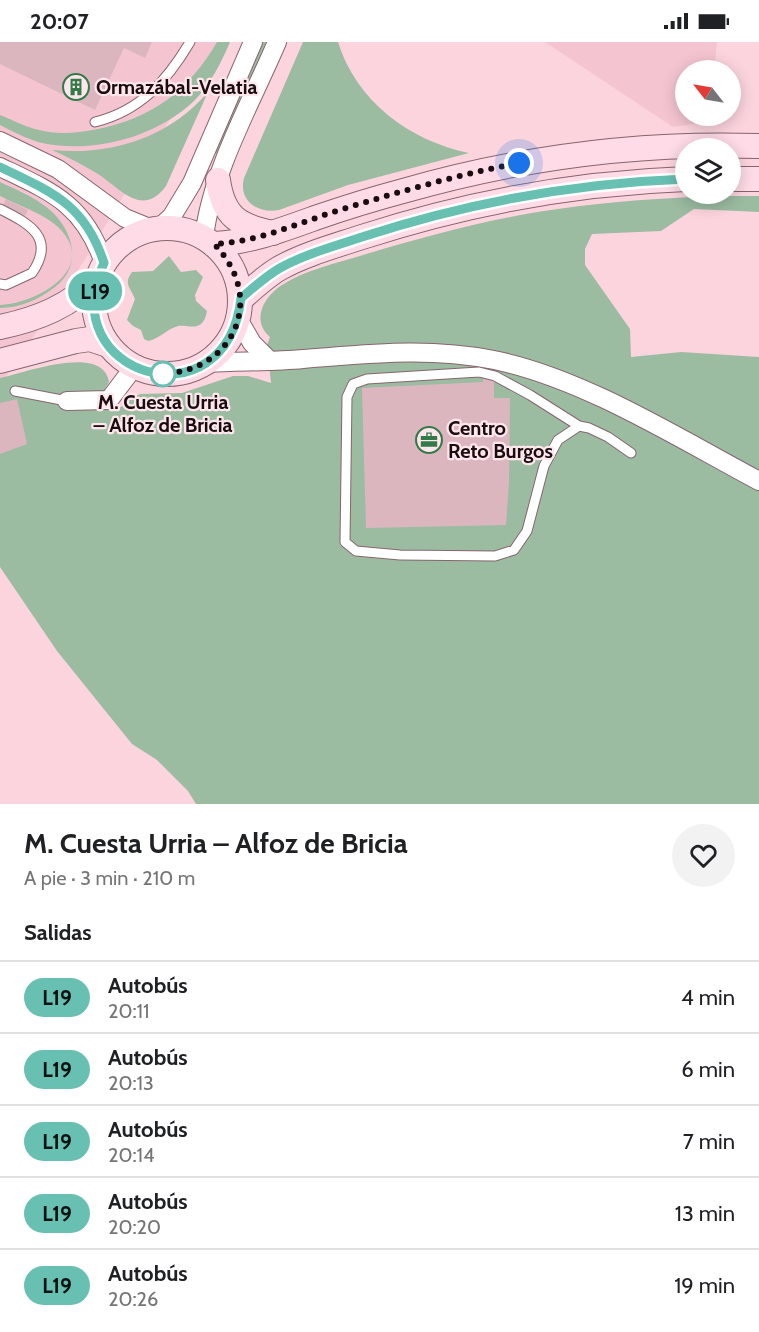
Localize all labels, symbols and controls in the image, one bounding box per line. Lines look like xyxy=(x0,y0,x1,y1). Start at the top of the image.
text: 20:07 xyxy=(30,8,89,35)
north arrow xyxy=(675,60,741,126)
map controls xyxy=(675,60,741,204)
building icon: Ormazábal-Velatia xyxy=(61,72,91,102)
place label: Ormazábal-Velatia xyxy=(96,75,257,99)
button: layers xyxy=(675,138,741,204)
your location xyxy=(504,148,534,178)
line badge: L19 xyxy=(60,272,130,310)
text: L19 xyxy=(80,279,110,304)
marker: M. Cuesta Urria – Alfoz de Bricia xyxy=(150,361,176,387)
place label: M. Cuesta Urria – Alfoz de Bricia xyxy=(94,390,232,437)
place label: Centro Reto Burgos xyxy=(448,416,553,463)
office icon: Centro Reto Burgos xyxy=(414,425,444,455)
button: heart xyxy=(672,824,735,887)
text: M. Cuesta Urria – Alfoz de Bricia xyxy=(24,826,408,860)
text: A pie · 3 min · 210 m xyxy=(24,866,195,890)
text: Salidas xyxy=(24,919,92,946)
text: Autobús xyxy=(108,972,188,999)
text: 4 min xyxy=(681,984,735,1011)
text: L19 xyxy=(42,985,72,1010)
text: 20:11 xyxy=(108,999,150,1023)
text: Autobús xyxy=(108,1044,188,1071)
text: 6 min xyxy=(681,1056,735,1083)
text: L19 xyxy=(42,1057,72,1082)
text: 20:13 xyxy=(108,1071,154,1095)
text: Autobús xyxy=(108,1116,188,1143)
text: 7 min xyxy=(683,1128,735,1155)
text: L19 xyxy=(42,1129,72,1154)
text: 20:14 xyxy=(108,1143,155,1167)
text: Autobús xyxy=(108,1188,188,1215)
text: 13 min xyxy=(675,1200,735,1227)
text: L19 xyxy=(42,1201,72,1226)
text: 20:20 xyxy=(108,1215,161,1239)
text: Autobús xyxy=(108,1260,188,1287)
text: 19 min xyxy=(674,1272,735,1299)
text: L19 xyxy=(42,1273,72,1298)
text: 20:26 xyxy=(108,1287,158,1311)

